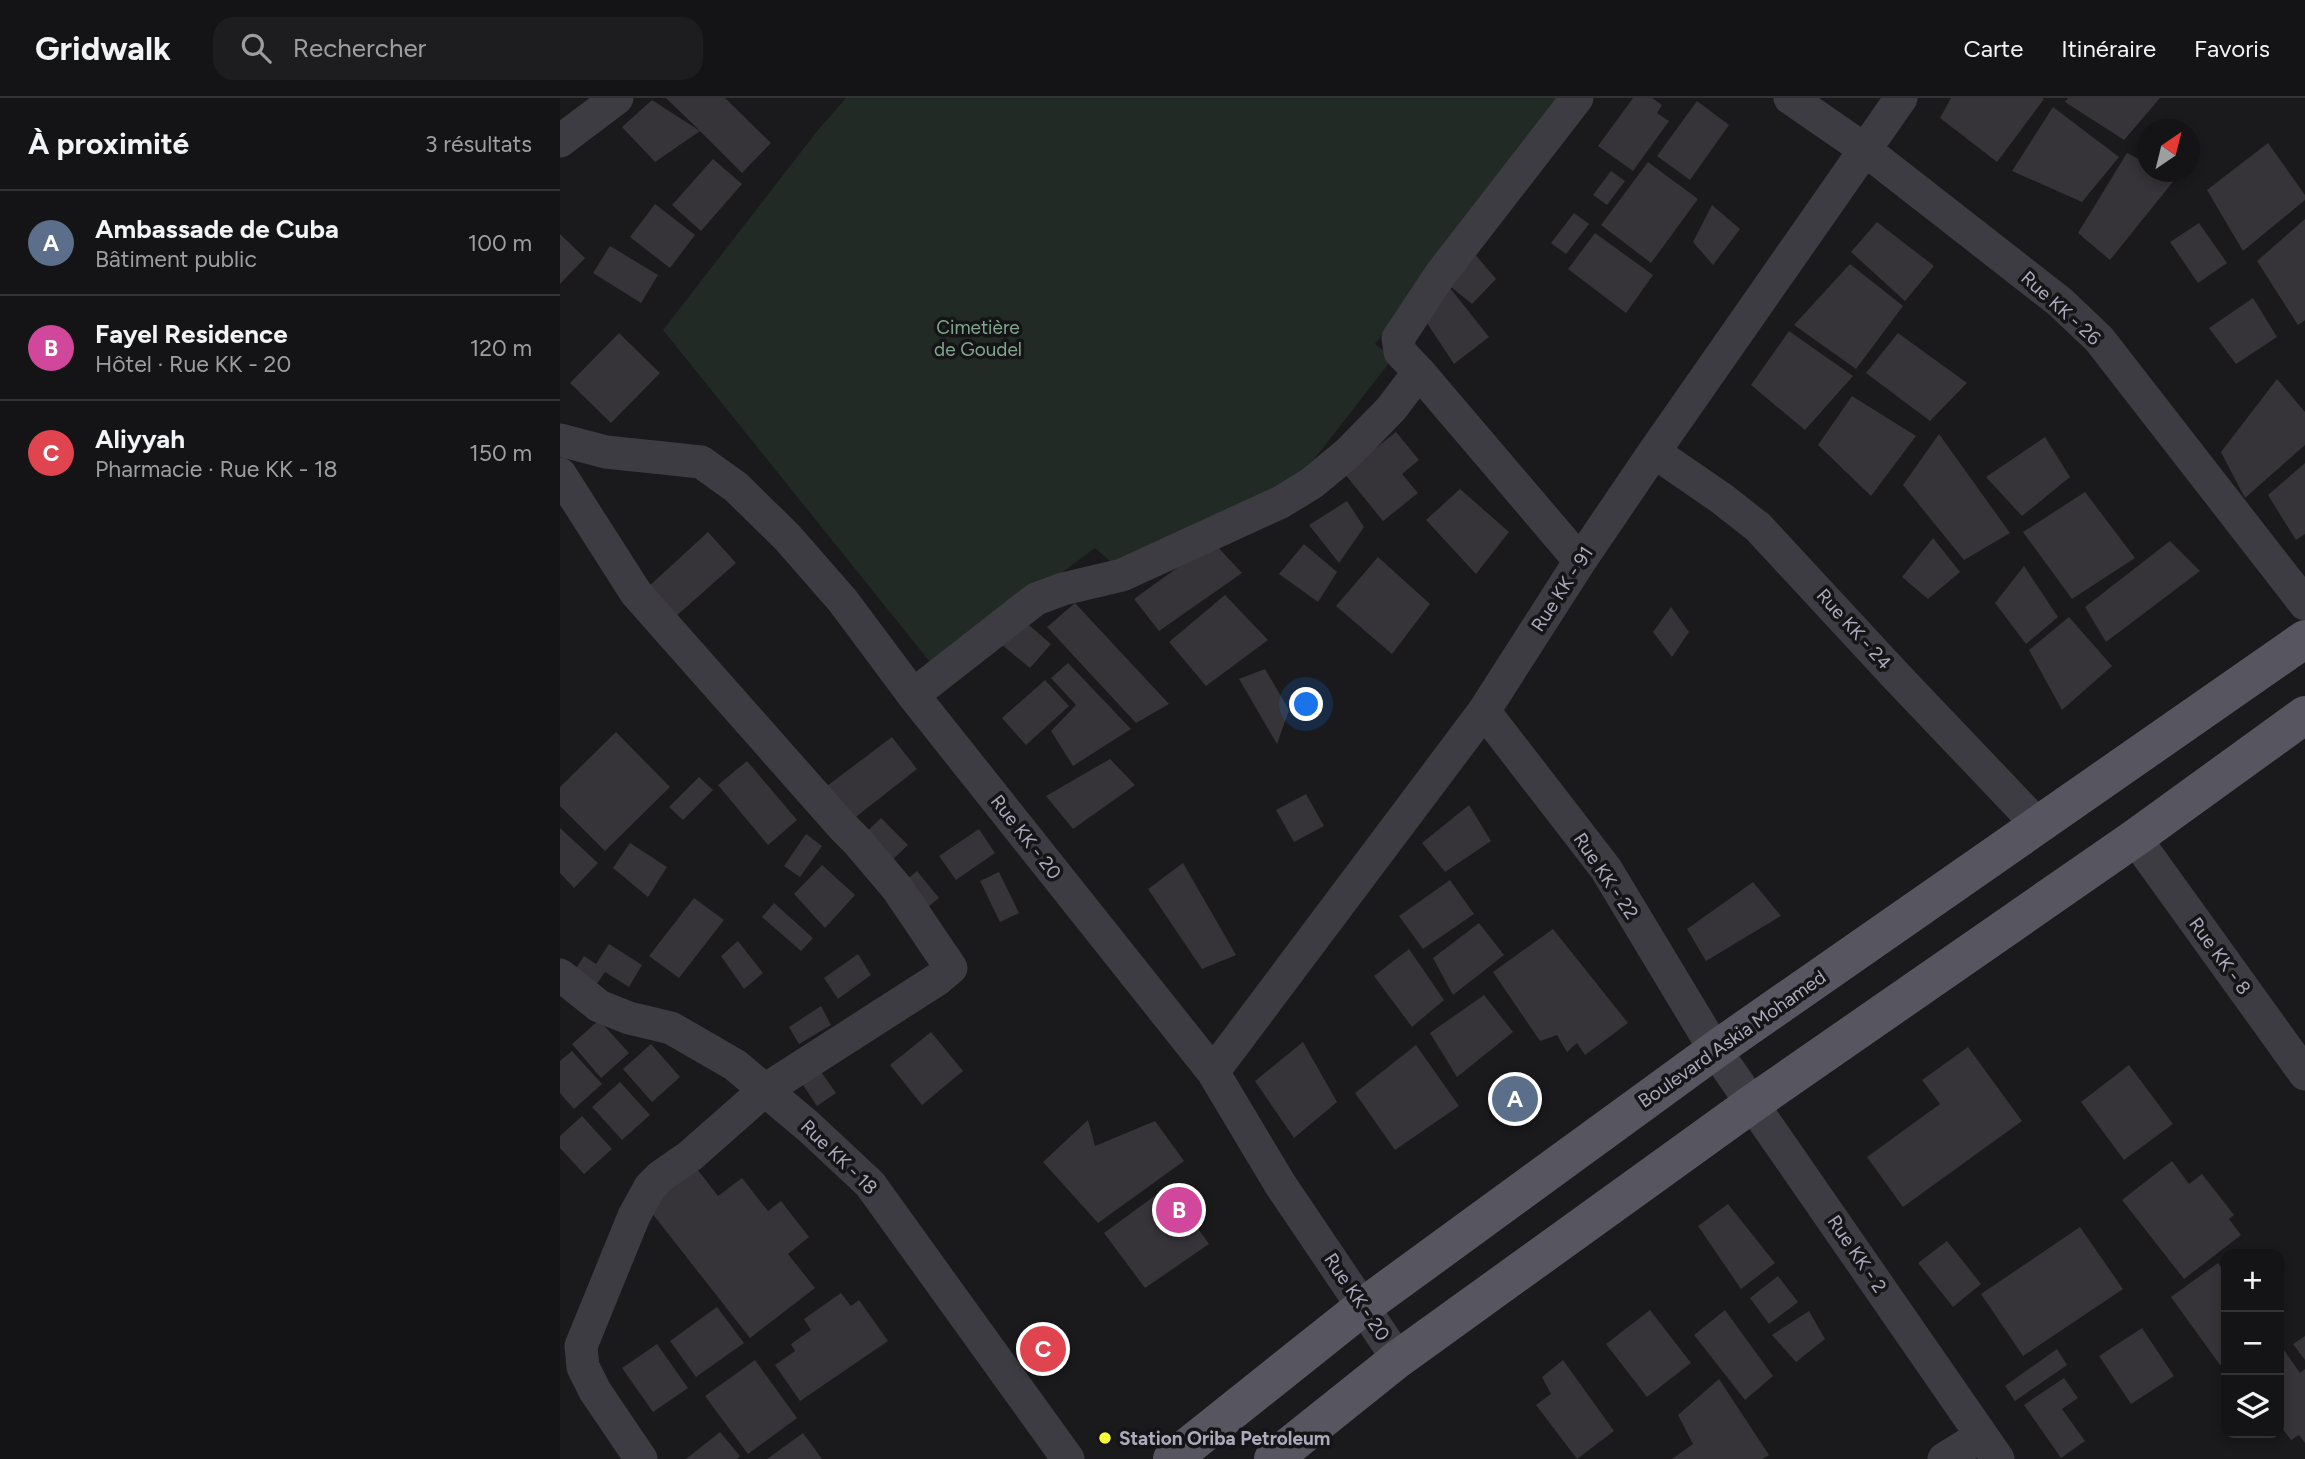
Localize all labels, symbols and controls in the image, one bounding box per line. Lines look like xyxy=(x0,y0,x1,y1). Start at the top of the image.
search box xyxy=(213,17,703,80)
text: Gridwalk xyxy=(35,29,171,68)
icon: search xyxy=(237,29,275,67)
text: Rechercher xyxy=(293,32,426,64)
text: Carte xyxy=(1963,34,2023,63)
text: Itinéraire xyxy=(2061,34,2156,63)
text: Favoris xyxy=(2194,34,2270,63)
north arrow xyxy=(2137,119,2200,182)
text: À proximité xyxy=(28,125,189,162)
text: 3 résultats xyxy=(425,130,532,158)
text: Ambassade de Cuba xyxy=(95,213,339,245)
text: A xyxy=(43,229,59,257)
text: 100 m xyxy=(468,229,532,257)
text: Bâtiment public xyxy=(95,245,257,273)
street label: Rue KK - 26 xyxy=(2016,266,2106,350)
park label: Cimetière de Goudel xyxy=(934,316,1022,361)
text: Fayel Residence xyxy=(95,318,288,350)
text: B xyxy=(44,334,58,362)
text: 120 m xyxy=(470,334,532,362)
text: Hôtel · Rue KK - 20 xyxy=(95,350,291,378)
text: Aliyyah xyxy=(95,423,185,455)
text: C xyxy=(43,439,59,467)
text: 150 m xyxy=(469,439,532,467)
text: Pharmacie · Rue KK - 18 xyxy=(95,455,338,483)
street label: Rue KK - 91 xyxy=(1526,542,1598,636)
street label: Rue KK - 24 xyxy=(1812,584,1896,674)
your location xyxy=(1289,687,1323,721)
street label: Rue KK - 20 xyxy=(986,790,1066,884)
street label: Rue KK - 22 xyxy=(1569,828,1643,924)
street label: Rue KK - 8 xyxy=(2184,913,2256,999)
street label: Boulevard Askia Mohamed xyxy=(1634,965,1830,1113)
pin: A xyxy=(1492,1073,1538,1125)
street label: Rue KK - 18 xyxy=(796,1115,882,1199)
pin: B xyxy=(1156,1184,1202,1236)
street label: Rue KK - 2 xyxy=(1823,1211,1891,1297)
street label: Rue KK - 20 xyxy=(1319,1249,1395,1345)
map controls xyxy=(2221,1249,2284,1438)
button: + xyxy=(2221,1249,2284,1312)
button: − xyxy=(2221,1312,2284,1375)
pin: C xyxy=(1020,1323,1066,1375)
button: layers xyxy=(2221,1375,2284,1438)
place label: Station Oriba Petroleum xyxy=(1119,1427,1330,1450)
marker: Station Oriba Petroleum xyxy=(1097,1430,1113,1446)

